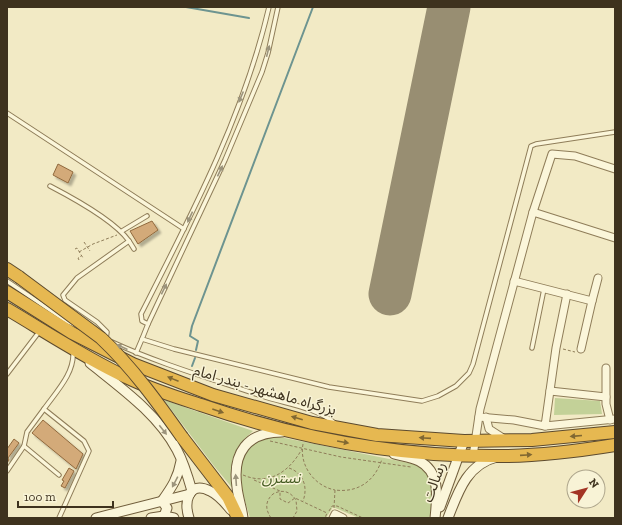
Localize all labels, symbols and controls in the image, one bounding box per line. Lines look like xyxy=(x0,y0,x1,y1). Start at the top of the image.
one-way arrow xyxy=(266,45,272,57)
one-way arrow xyxy=(238,92,244,103)
one-way arrow xyxy=(217,166,223,177)
one-way arrow xyxy=(187,211,193,222)
one-way arrow xyxy=(161,283,168,295)
one-way arrow xyxy=(117,344,128,350)
street label: بزرگراه ماهشهر - بندر امام xyxy=(191,361,339,421)
one-way arrow xyxy=(167,376,179,382)
one-way arrow xyxy=(212,408,224,414)
one-way arrow xyxy=(291,415,303,421)
one-way arrow xyxy=(159,425,168,436)
one-way arrow xyxy=(570,433,582,439)
one-way arrow xyxy=(419,435,431,442)
one-way arrow xyxy=(337,440,350,446)
one-way arrow xyxy=(520,451,532,458)
street label: رسالت xyxy=(418,459,450,505)
park label: نسترن xyxy=(262,469,302,487)
north arrow xyxy=(566,469,606,509)
one-way arrow xyxy=(233,474,240,486)
one-way arrow xyxy=(172,476,178,488)
text: N xyxy=(586,476,602,491)
scale bar xyxy=(18,483,113,509)
text: 100 m xyxy=(24,490,56,504)

